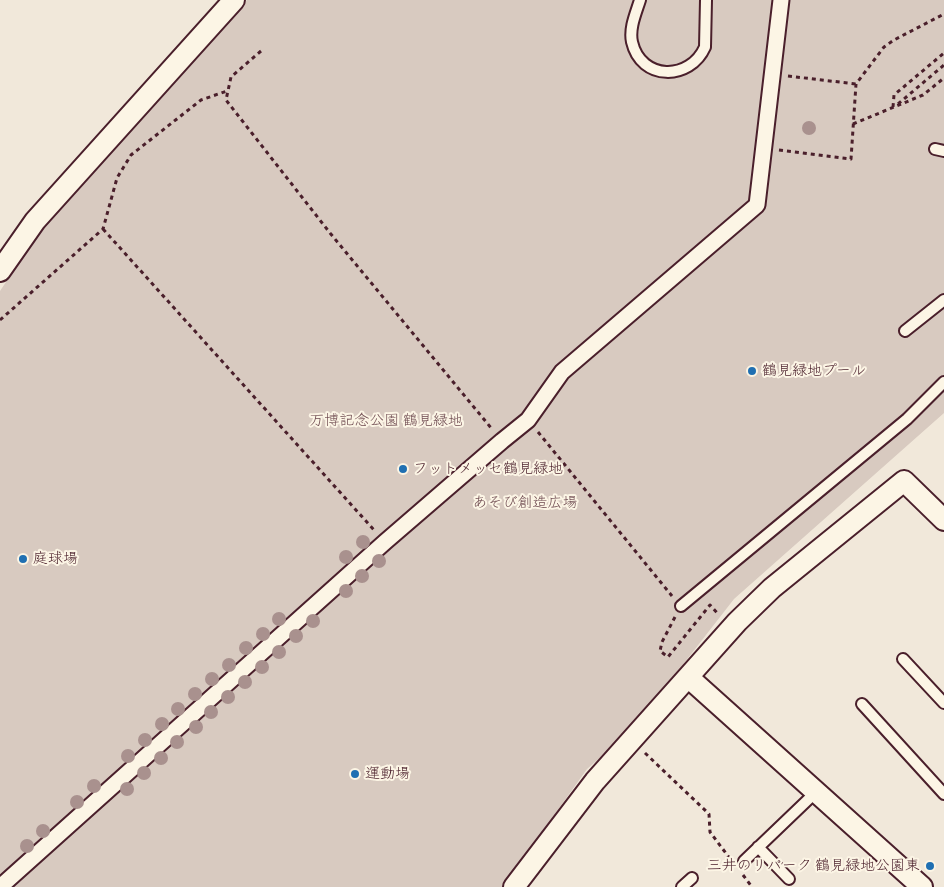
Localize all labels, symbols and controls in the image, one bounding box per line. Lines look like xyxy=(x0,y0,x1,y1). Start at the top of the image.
place label: 鶴見緑地プール xyxy=(762,362,866,380)
marker: 鶴見緑地プール xyxy=(746,365,758,377)
park label: 万博記念公園 鶴見緑地 xyxy=(309,412,463,430)
place label: フットメッセ鶴見緑地 xyxy=(413,460,563,478)
marker: フットメッセ鶴見緑地 xyxy=(397,463,409,475)
park label: あそび創造広場 xyxy=(473,494,577,512)
place label: 庭球場 xyxy=(33,550,78,568)
marker: 庭球場 xyxy=(17,553,29,565)
place label: 運動場 xyxy=(365,765,410,783)
marker: 運動場 xyxy=(349,768,361,780)
place label: 三井のリパーク 鶴見緑地公園東 xyxy=(707,857,920,875)
marker: 三井のリパーク 鶴見緑地公園東 xyxy=(924,860,936,872)

